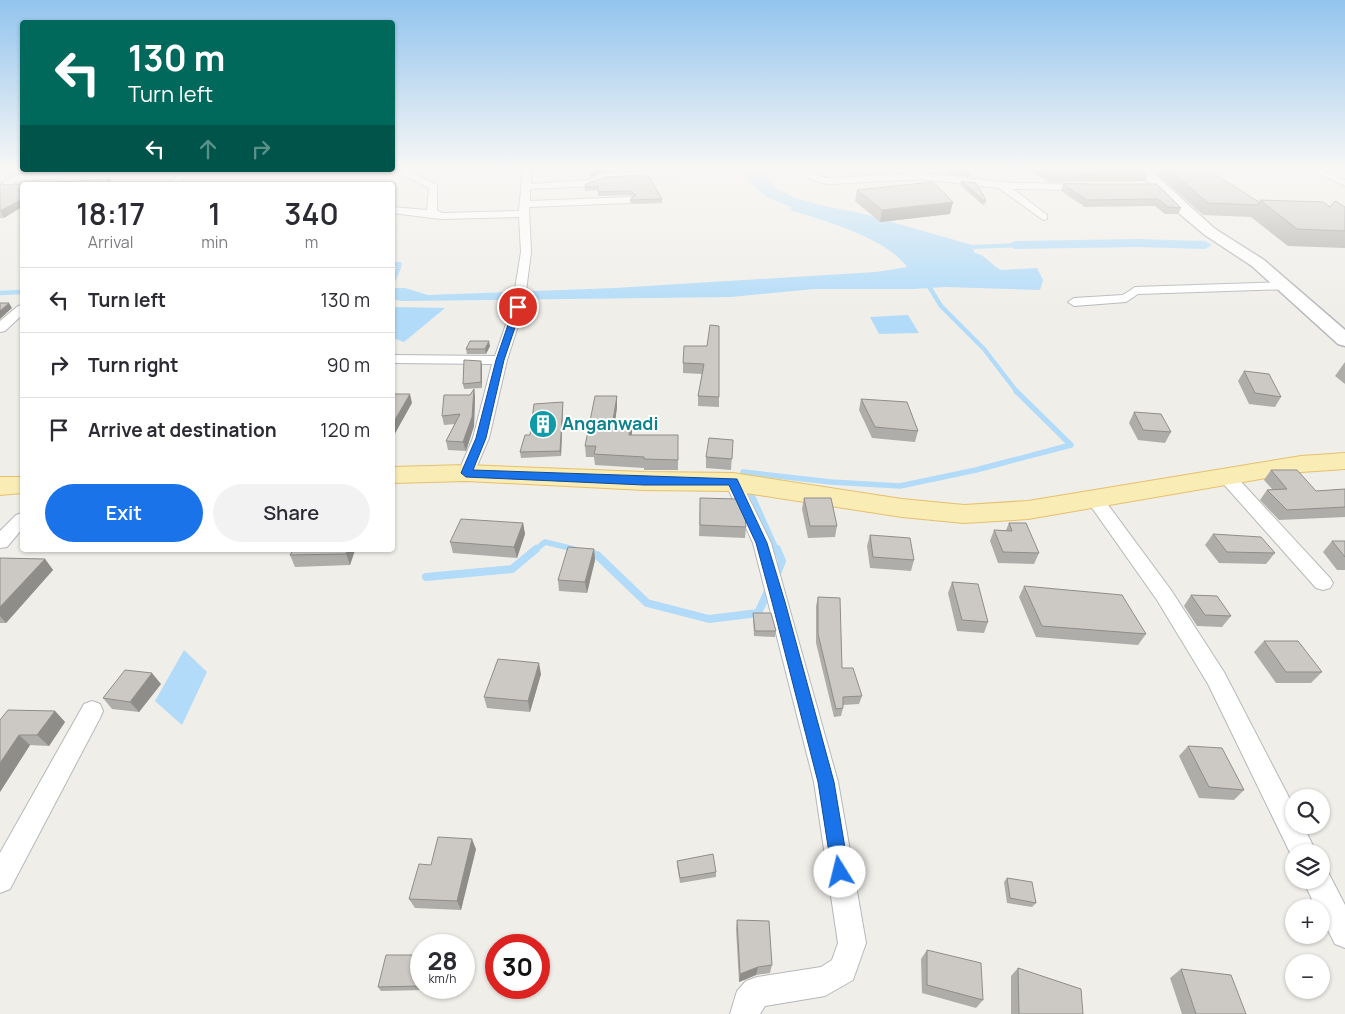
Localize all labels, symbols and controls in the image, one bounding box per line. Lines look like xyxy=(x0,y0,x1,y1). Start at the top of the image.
text: 130 m xyxy=(128,34,225,82)
icon: left xyxy=(45,40,110,105)
text: Turn left xyxy=(128,79,213,109)
icon: left xyxy=(141,135,169,163)
icon: ahead xyxy=(194,135,222,163)
icon: right xyxy=(247,135,275,163)
text: 18:17 xyxy=(76,193,145,234)
text: 1 xyxy=(208,193,221,234)
text: 340 xyxy=(284,193,339,234)
text: Arrival xyxy=(88,231,133,253)
text: min xyxy=(201,231,228,253)
text: m xyxy=(305,231,318,253)
icon: left xyxy=(45,286,73,314)
pin xyxy=(497,286,539,328)
text: Turn left xyxy=(88,287,166,313)
text: 130 m xyxy=(321,287,370,313)
icon: arrive xyxy=(504,293,532,321)
icon: right xyxy=(45,351,73,379)
text: Turn right xyxy=(88,352,178,378)
text: 90 m xyxy=(327,352,370,378)
building icon: Anganwadi xyxy=(528,409,558,439)
place label: Anganwadi xyxy=(562,411,658,435)
icon: arrive xyxy=(45,416,73,444)
text: Arrive at destination xyxy=(88,417,277,443)
text: 120 m xyxy=(320,417,370,443)
button: Exit xyxy=(45,484,203,542)
button: Share xyxy=(213,484,370,542)
map controls xyxy=(1285,789,1330,999)
button: search xyxy=(1285,789,1330,834)
button: layers xyxy=(1285,844,1330,889)
position arrow xyxy=(813,845,865,897)
button: + xyxy=(1285,899,1330,944)
speed limit sign: 30 xyxy=(485,934,550,999)
text: 28 xyxy=(427,943,458,978)
button: − xyxy=(1285,954,1330,999)
text: km/h xyxy=(429,970,456,987)

